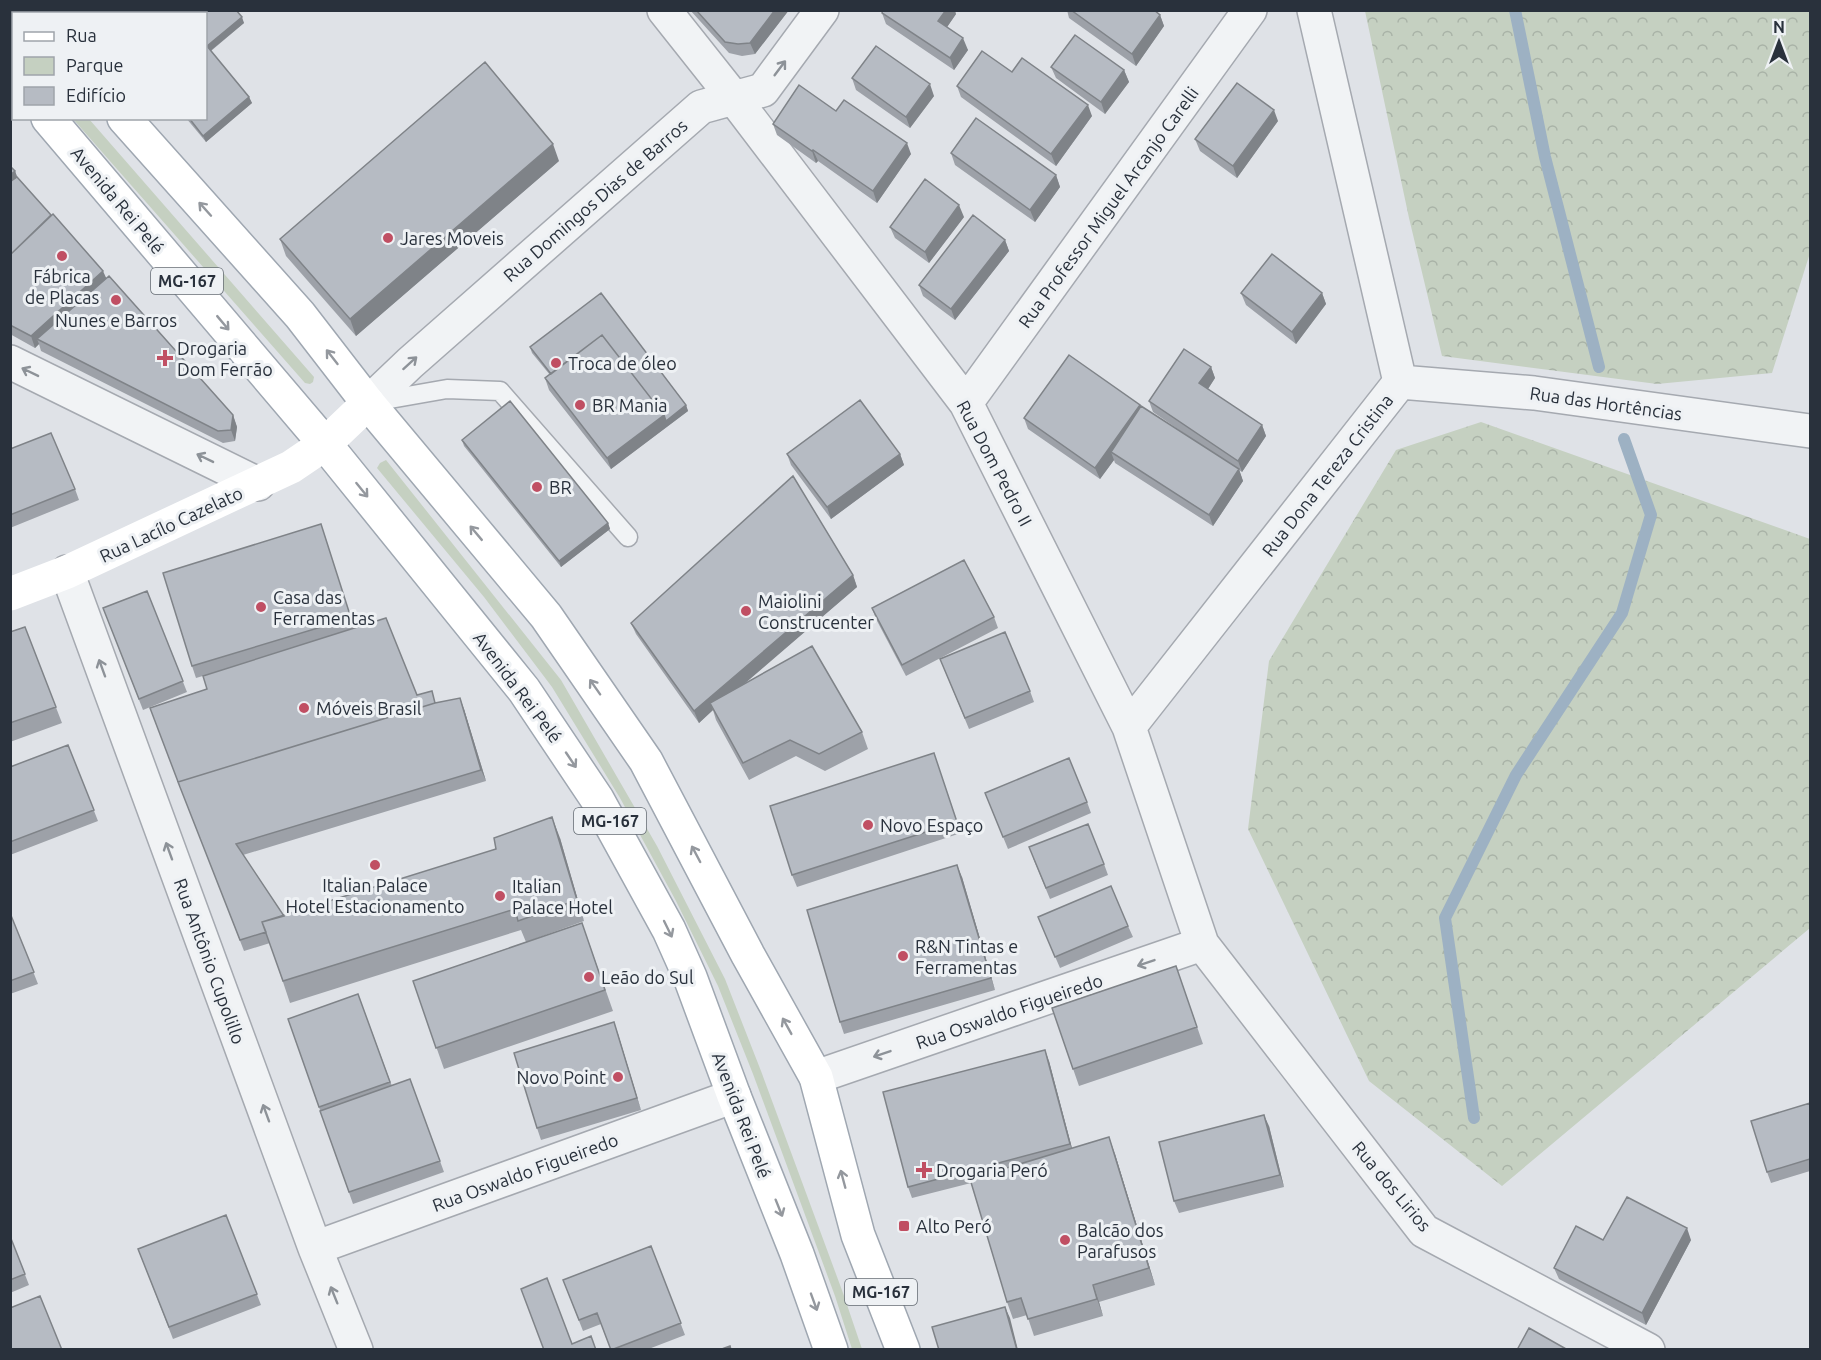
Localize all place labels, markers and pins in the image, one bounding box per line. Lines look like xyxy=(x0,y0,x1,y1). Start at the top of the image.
place label: Jares Moveis xyxy=(400,228,504,248)
marker: Jares Moveis xyxy=(381,231,395,245)
marker: Fábrica de Placas xyxy=(55,249,69,263)
place label: Fábrica de Placas xyxy=(25,266,100,307)
marker: Nunes e Barros xyxy=(109,293,123,307)
place label: Nunes e Barros xyxy=(55,310,177,330)
place label: Drogaria Dom Ferrão xyxy=(177,338,273,379)
marker: Drogaria Dom Ferrão xyxy=(158,351,172,365)
place label: Troca de óleo xyxy=(568,353,677,373)
marker: Troca de óleo xyxy=(549,356,563,370)
place label: BR Mania xyxy=(592,395,668,415)
marker: BR Mania xyxy=(573,398,587,412)
place label: BR xyxy=(549,477,572,497)
marker: BR xyxy=(530,480,544,494)
place label: Casa das Ferramentas xyxy=(273,587,375,628)
place label: Maiolini Construcenter xyxy=(758,591,874,632)
marker: Casa das Ferramentas xyxy=(254,600,268,614)
marker: Maiolini Construcenter xyxy=(739,604,753,618)
place label: Móveis Brasil xyxy=(316,698,422,718)
marker: Móveis Brasil xyxy=(297,701,311,715)
place label: Novo Espaço xyxy=(880,815,983,835)
marker: Novo Espaço xyxy=(861,818,875,832)
marker: Italian Palace Hotel Estacionamento xyxy=(368,858,382,872)
place label: Italian Palace Hotel Estacionamento xyxy=(285,875,465,916)
place label: Italian Palace Hotel xyxy=(512,876,613,917)
marker: Italian Palace Hotel xyxy=(493,889,507,903)
place label: R&N Tintas e Ferramentas xyxy=(915,936,1018,977)
marker: R&N Tintas e Ferramentas xyxy=(896,949,910,963)
place label: Leão do Sul xyxy=(601,967,694,987)
marker: Leão do Sul xyxy=(582,970,596,984)
place label: Novo Point xyxy=(516,1067,606,1087)
marker: Novo Point xyxy=(611,1070,625,1084)
place label: Drogaria Peró xyxy=(936,1160,1048,1180)
marker: Drogaria Peró xyxy=(917,1163,931,1177)
place label: Alto Peró xyxy=(916,1216,992,1236)
marker: Alto Peró xyxy=(897,1219,911,1233)
place label: Balcão dos Parafusos xyxy=(1077,1220,1164,1261)
marker: Balcão dos Parafusos xyxy=(1058,1233,1072,1247)

